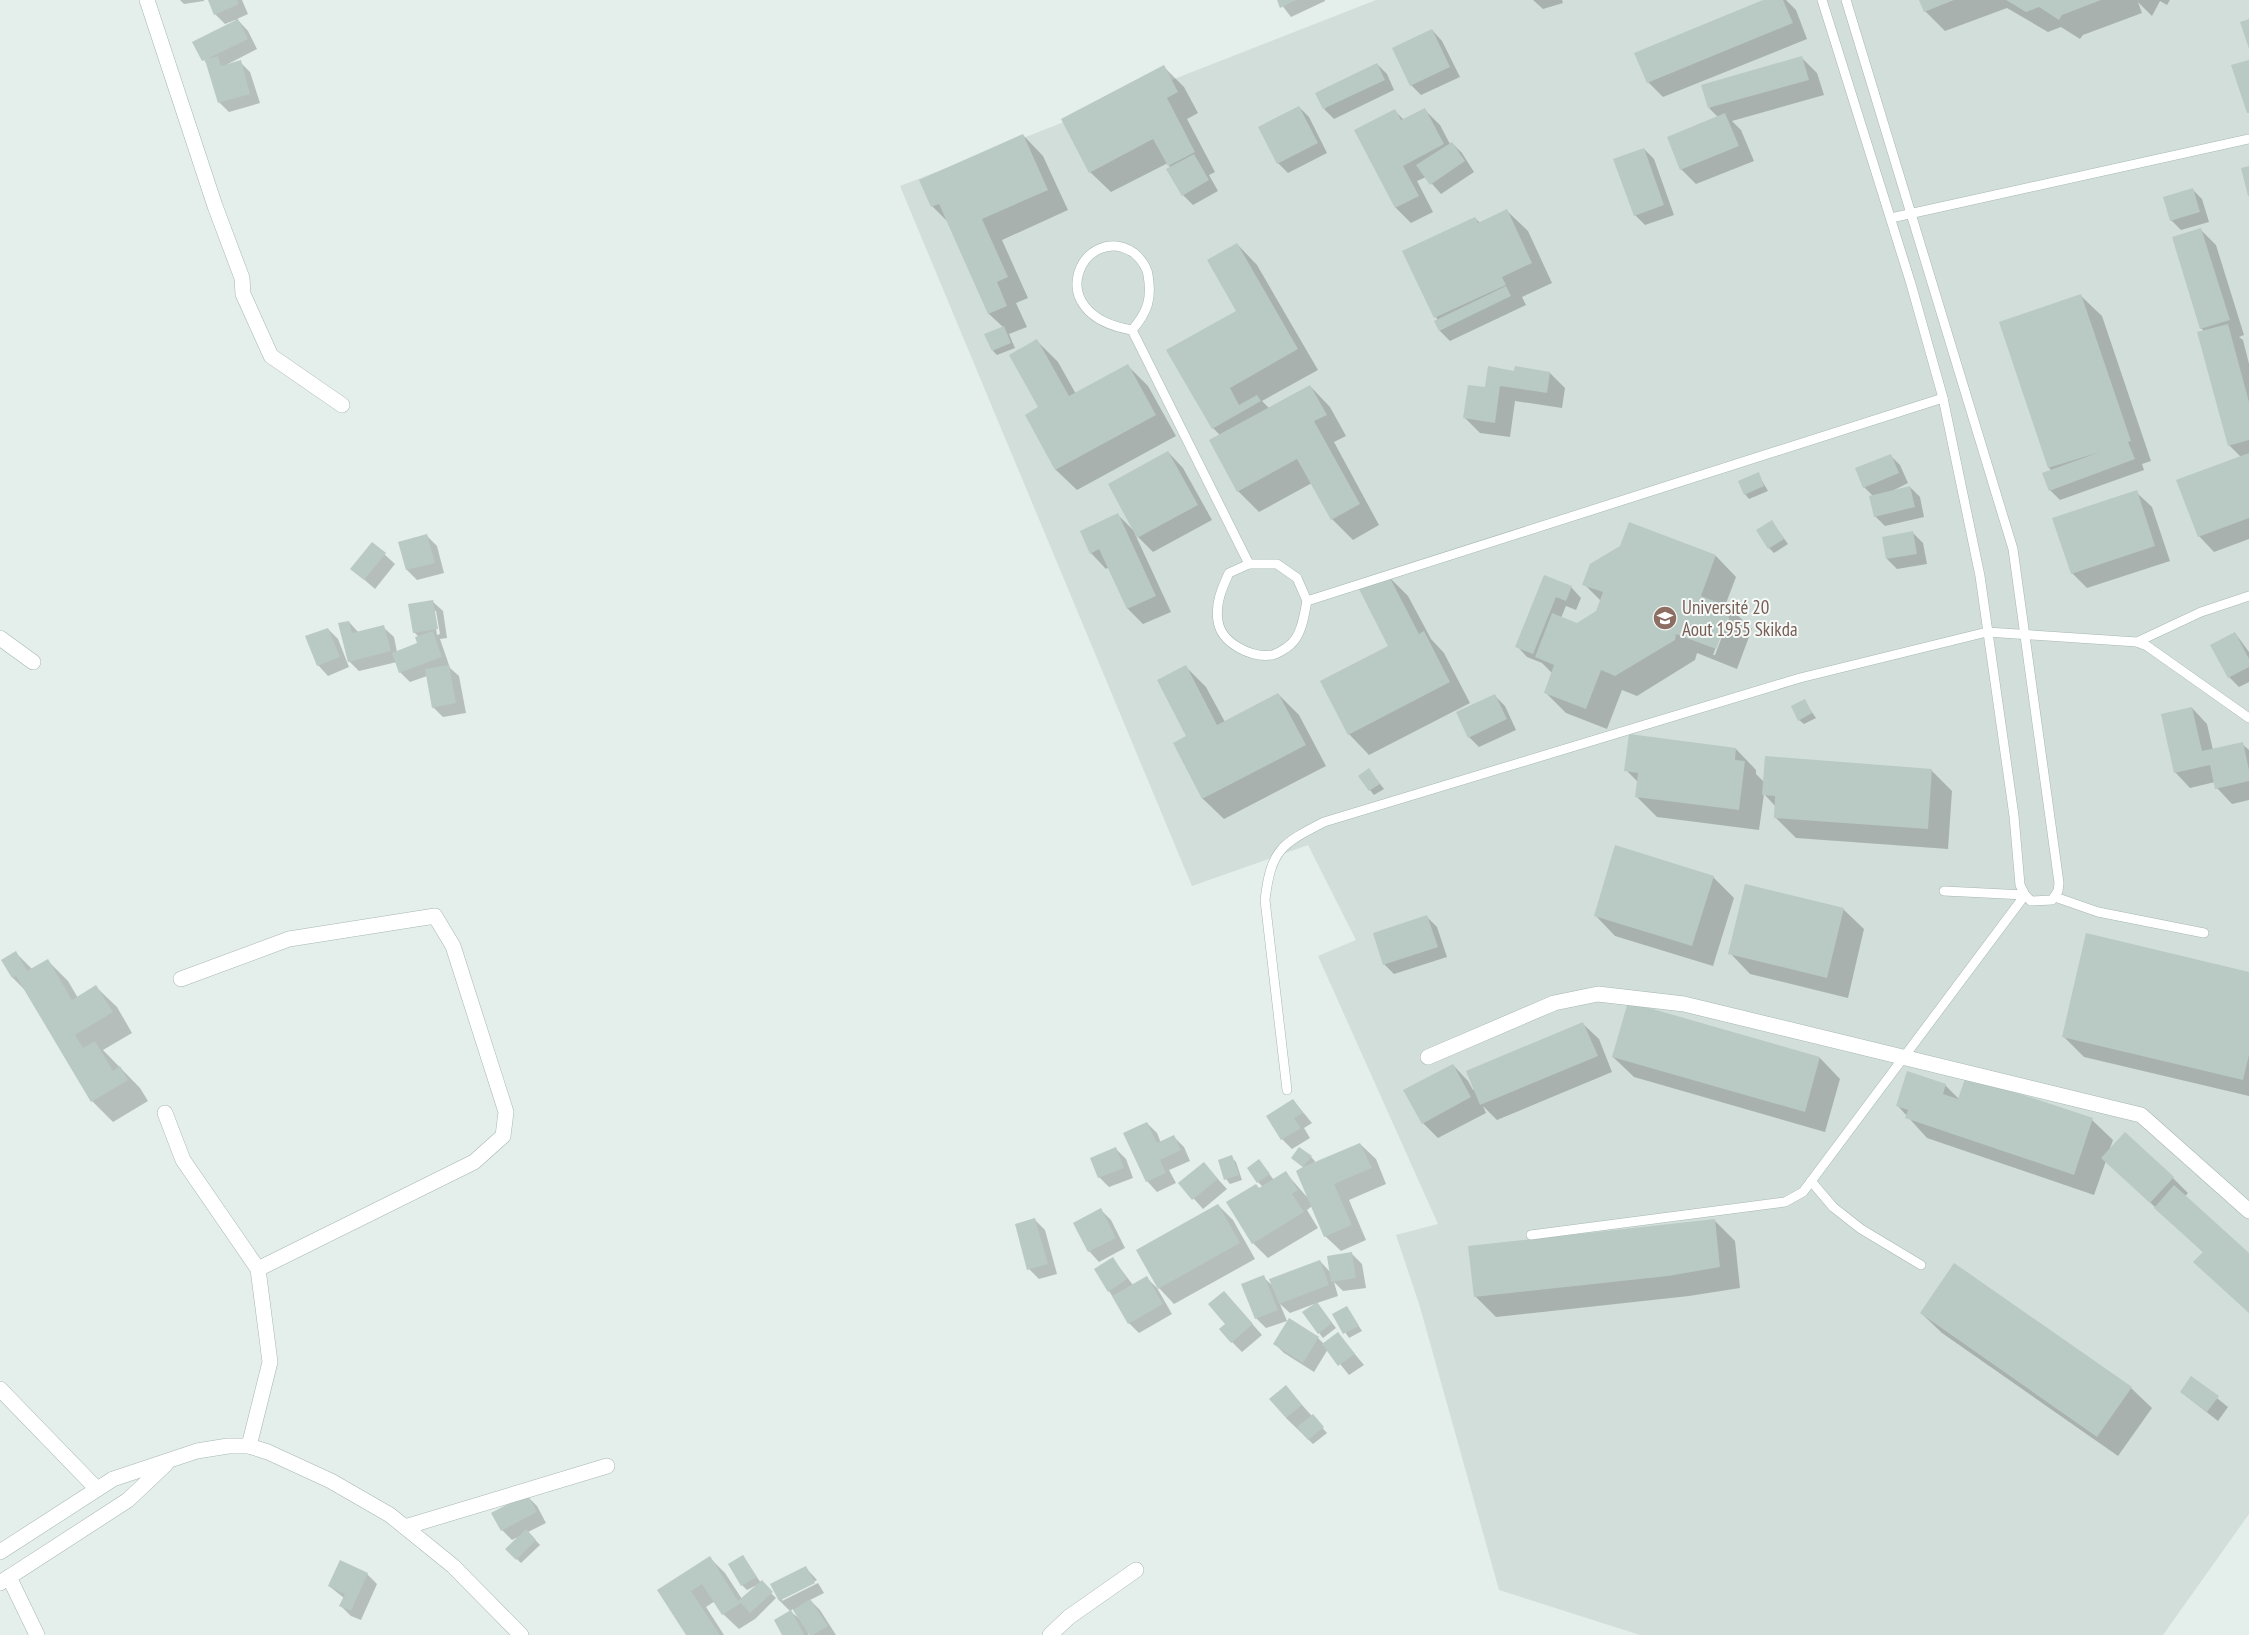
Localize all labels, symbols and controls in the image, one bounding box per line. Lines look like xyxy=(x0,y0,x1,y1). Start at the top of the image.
place label: Université 20 Aout 1955 Skikda xyxy=(1682,595,1798,641)
school or university icon: Université 20 Aout 1955 Skikda xyxy=(1652,605,1678,631)

